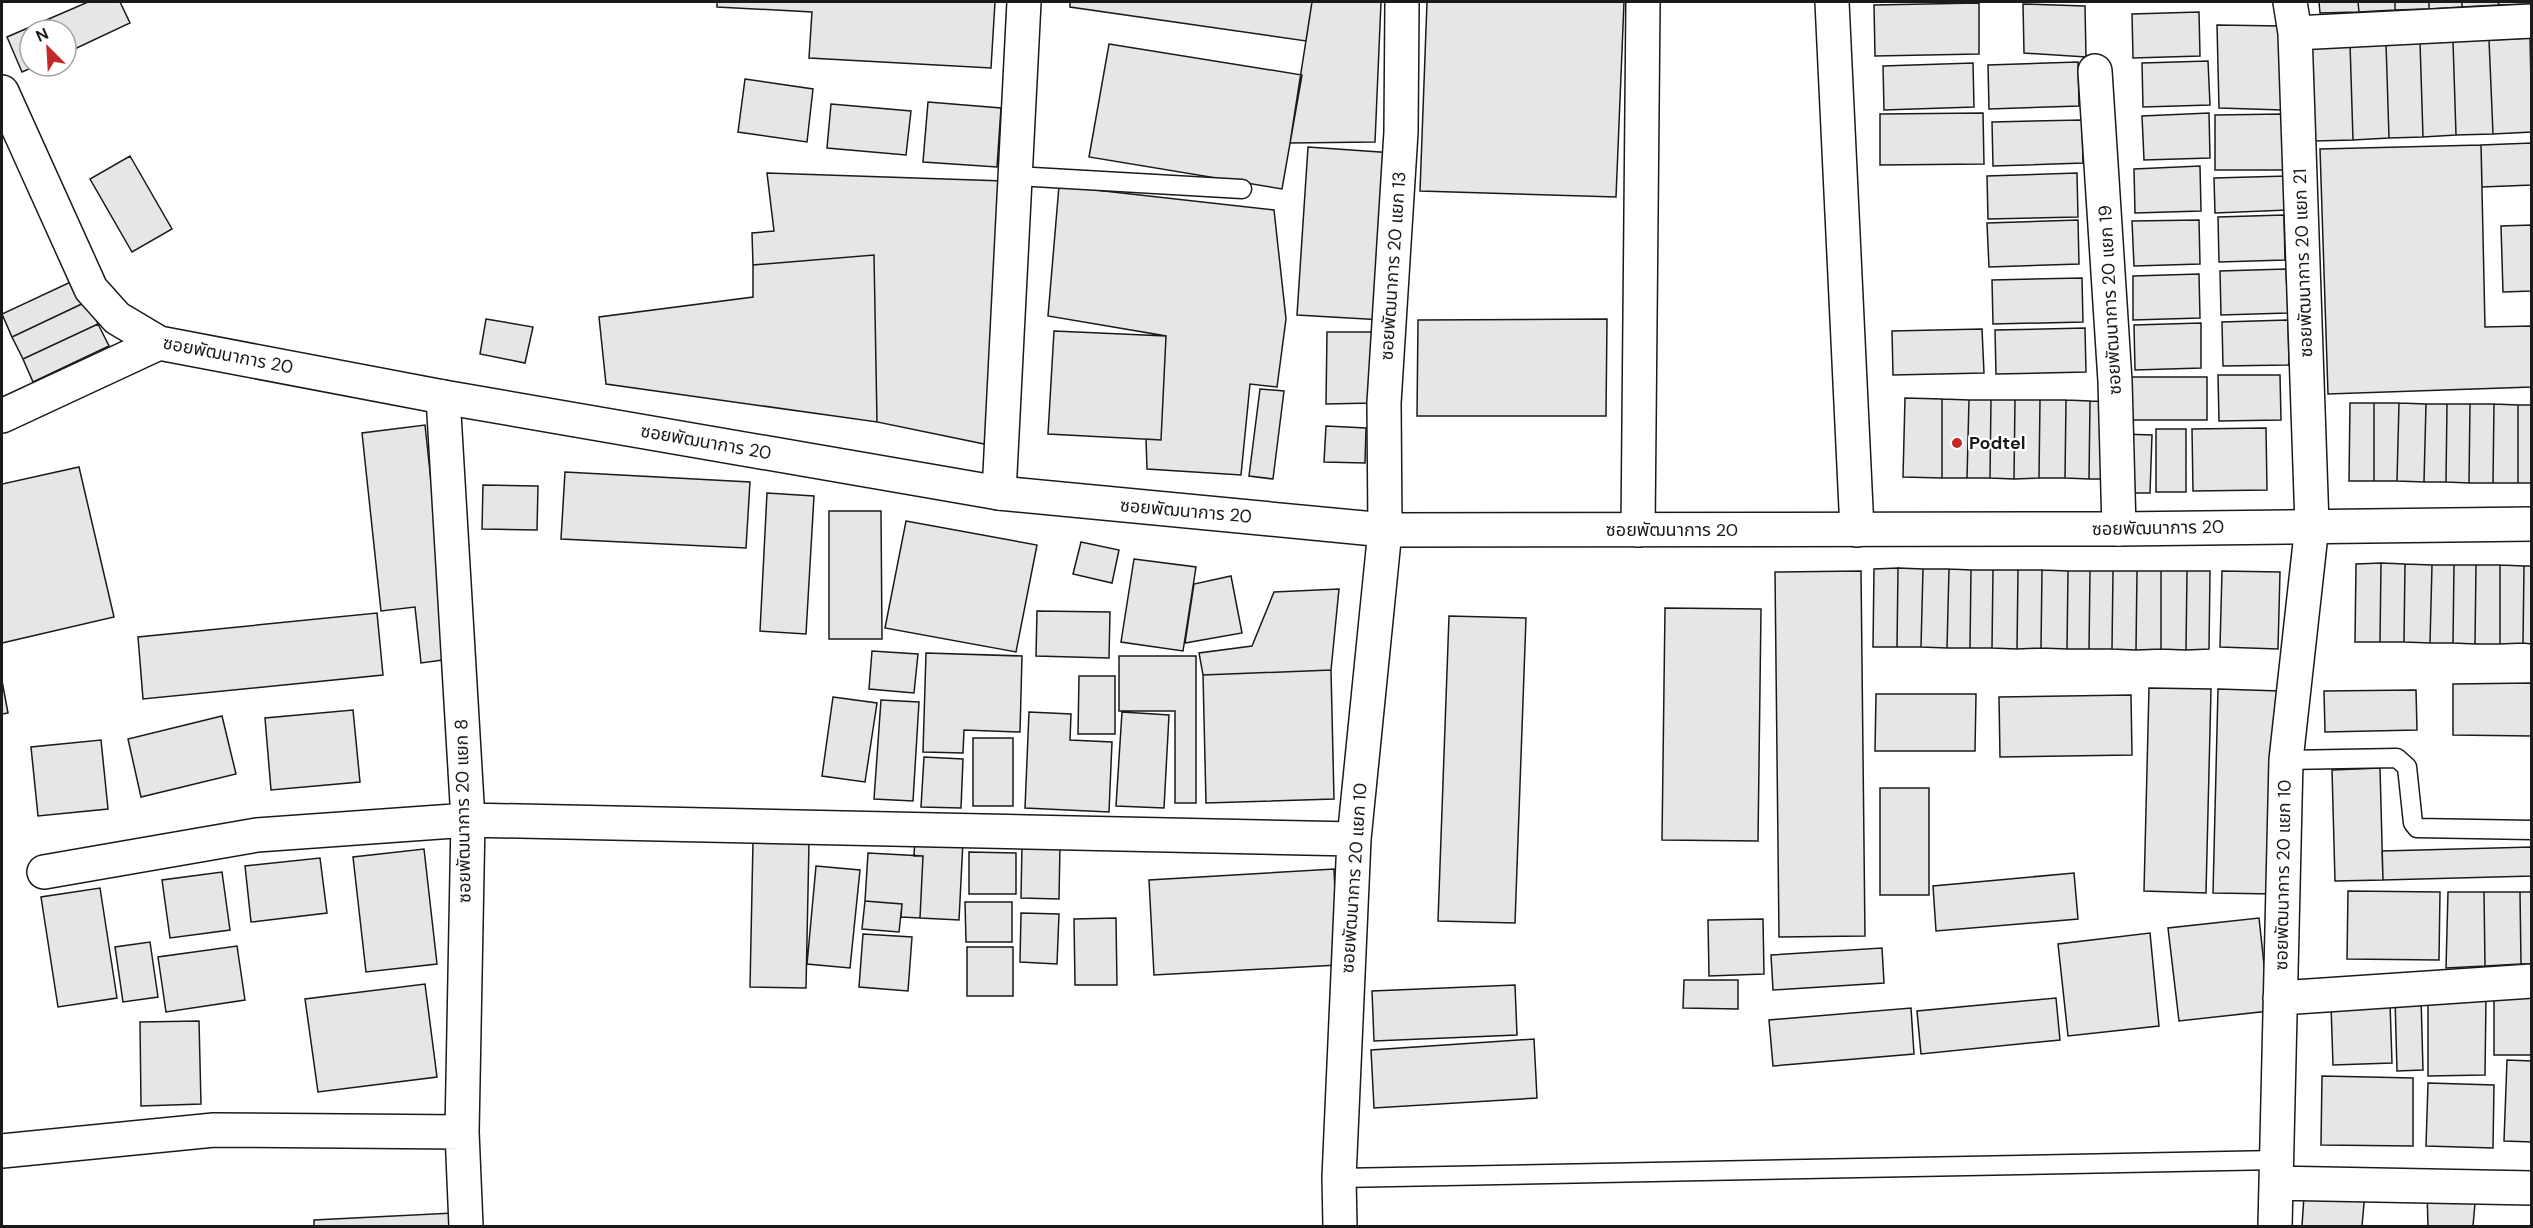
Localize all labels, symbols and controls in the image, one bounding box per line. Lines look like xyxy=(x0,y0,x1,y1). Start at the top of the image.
north arrow xyxy=(18,18,78,78)
text: N xyxy=(33,23,52,47)
street label: ซอยพัฒนาการ 20 แยก 21 xyxy=(2288,168,2318,358)
street label: ซอยพัฒนาการ 20 แยก 13 xyxy=(1374,171,1412,361)
street label: ซอยพัฒนาการ 20 แยก 19 xyxy=(2093,205,2127,395)
street label: ซอยพัฒนาการ 20 xyxy=(161,331,295,379)
street label: ซอยพัฒนาการ 20 xyxy=(639,419,773,465)
place label: Podtel xyxy=(1969,431,2026,455)
marker: Podtel xyxy=(1950,436,1964,450)
street label: ซอยพัฒนาการ 20 xyxy=(1119,493,1253,529)
street label: ซอยพัฒนาการ 20 xyxy=(2092,515,2224,541)
street label: ซอยพัฒนาการ 20 xyxy=(1606,518,1738,542)
street label: ซอยพัฒนาการ 20 แยก 8 xyxy=(449,719,477,903)
street label: ซอยพัฒนาการ 20 แยก 10 xyxy=(2269,779,2297,971)
street label: ซอยพัฒนาการ 20 แยก 10 xyxy=(1335,782,1373,974)

